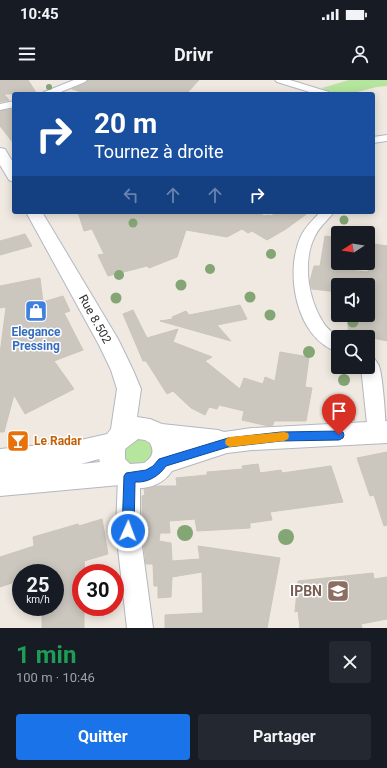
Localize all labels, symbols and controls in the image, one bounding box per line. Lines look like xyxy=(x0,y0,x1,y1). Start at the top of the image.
text: 10:45 xyxy=(20,5,59,23)
icon: menu xyxy=(16,43,38,65)
icon: person xyxy=(349,43,371,65)
text: Drivr xyxy=(174,44,213,65)
text: 20 m xyxy=(94,107,157,140)
icon: right xyxy=(28,108,80,160)
text: Tournez à droite xyxy=(94,141,223,162)
icon: left xyxy=(120,184,142,206)
icon: ahead xyxy=(162,184,184,206)
icon: ahead xyxy=(204,184,226,206)
icon: right xyxy=(246,184,268,206)
north arrow xyxy=(331,226,375,270)
map controls xyxy=(331,226,375,374)
button: sound xyxy=(331,278,375,322)
street label: Rue 8.502 xyxy=(76,292,114,346)
shop icon: Elegance Pressing xyxy=(23,298,49,324)
place label: Elegance Pressing xyxy=(11,325,61,353)
button: search xyxy=(331,330,375,374)
pin xyxy=(322,394,356,435)
icon: arrive xyxy=(328,400,350,422)
bar icon: Le Radar xyxy=(5,428,31,454)
place label: Le Radar xyxy=(34,434,82,448)
position arrow xyxy=(107,510,149,552)
speed limit sign: 30 xyxy=(72,564,124,616)
text: 25 xyxy=(27,573,49,597)
school or university icon: IPBN xyxy=(325,578,351,604)
place label: IPBN xyxy=(290,583,322,599)
text: km/h xyxy=(26,594,50,605)
text: 1 min xyxy=(16,641,76,669)
button: close xyxy=(329,641,371,683)
text: 100 m · 10:46 xyxy=(16,670,95,685)
button: Quitter xyxy=(16,714,190,760)
button: Partager xyxy=(198,714,371,760)

